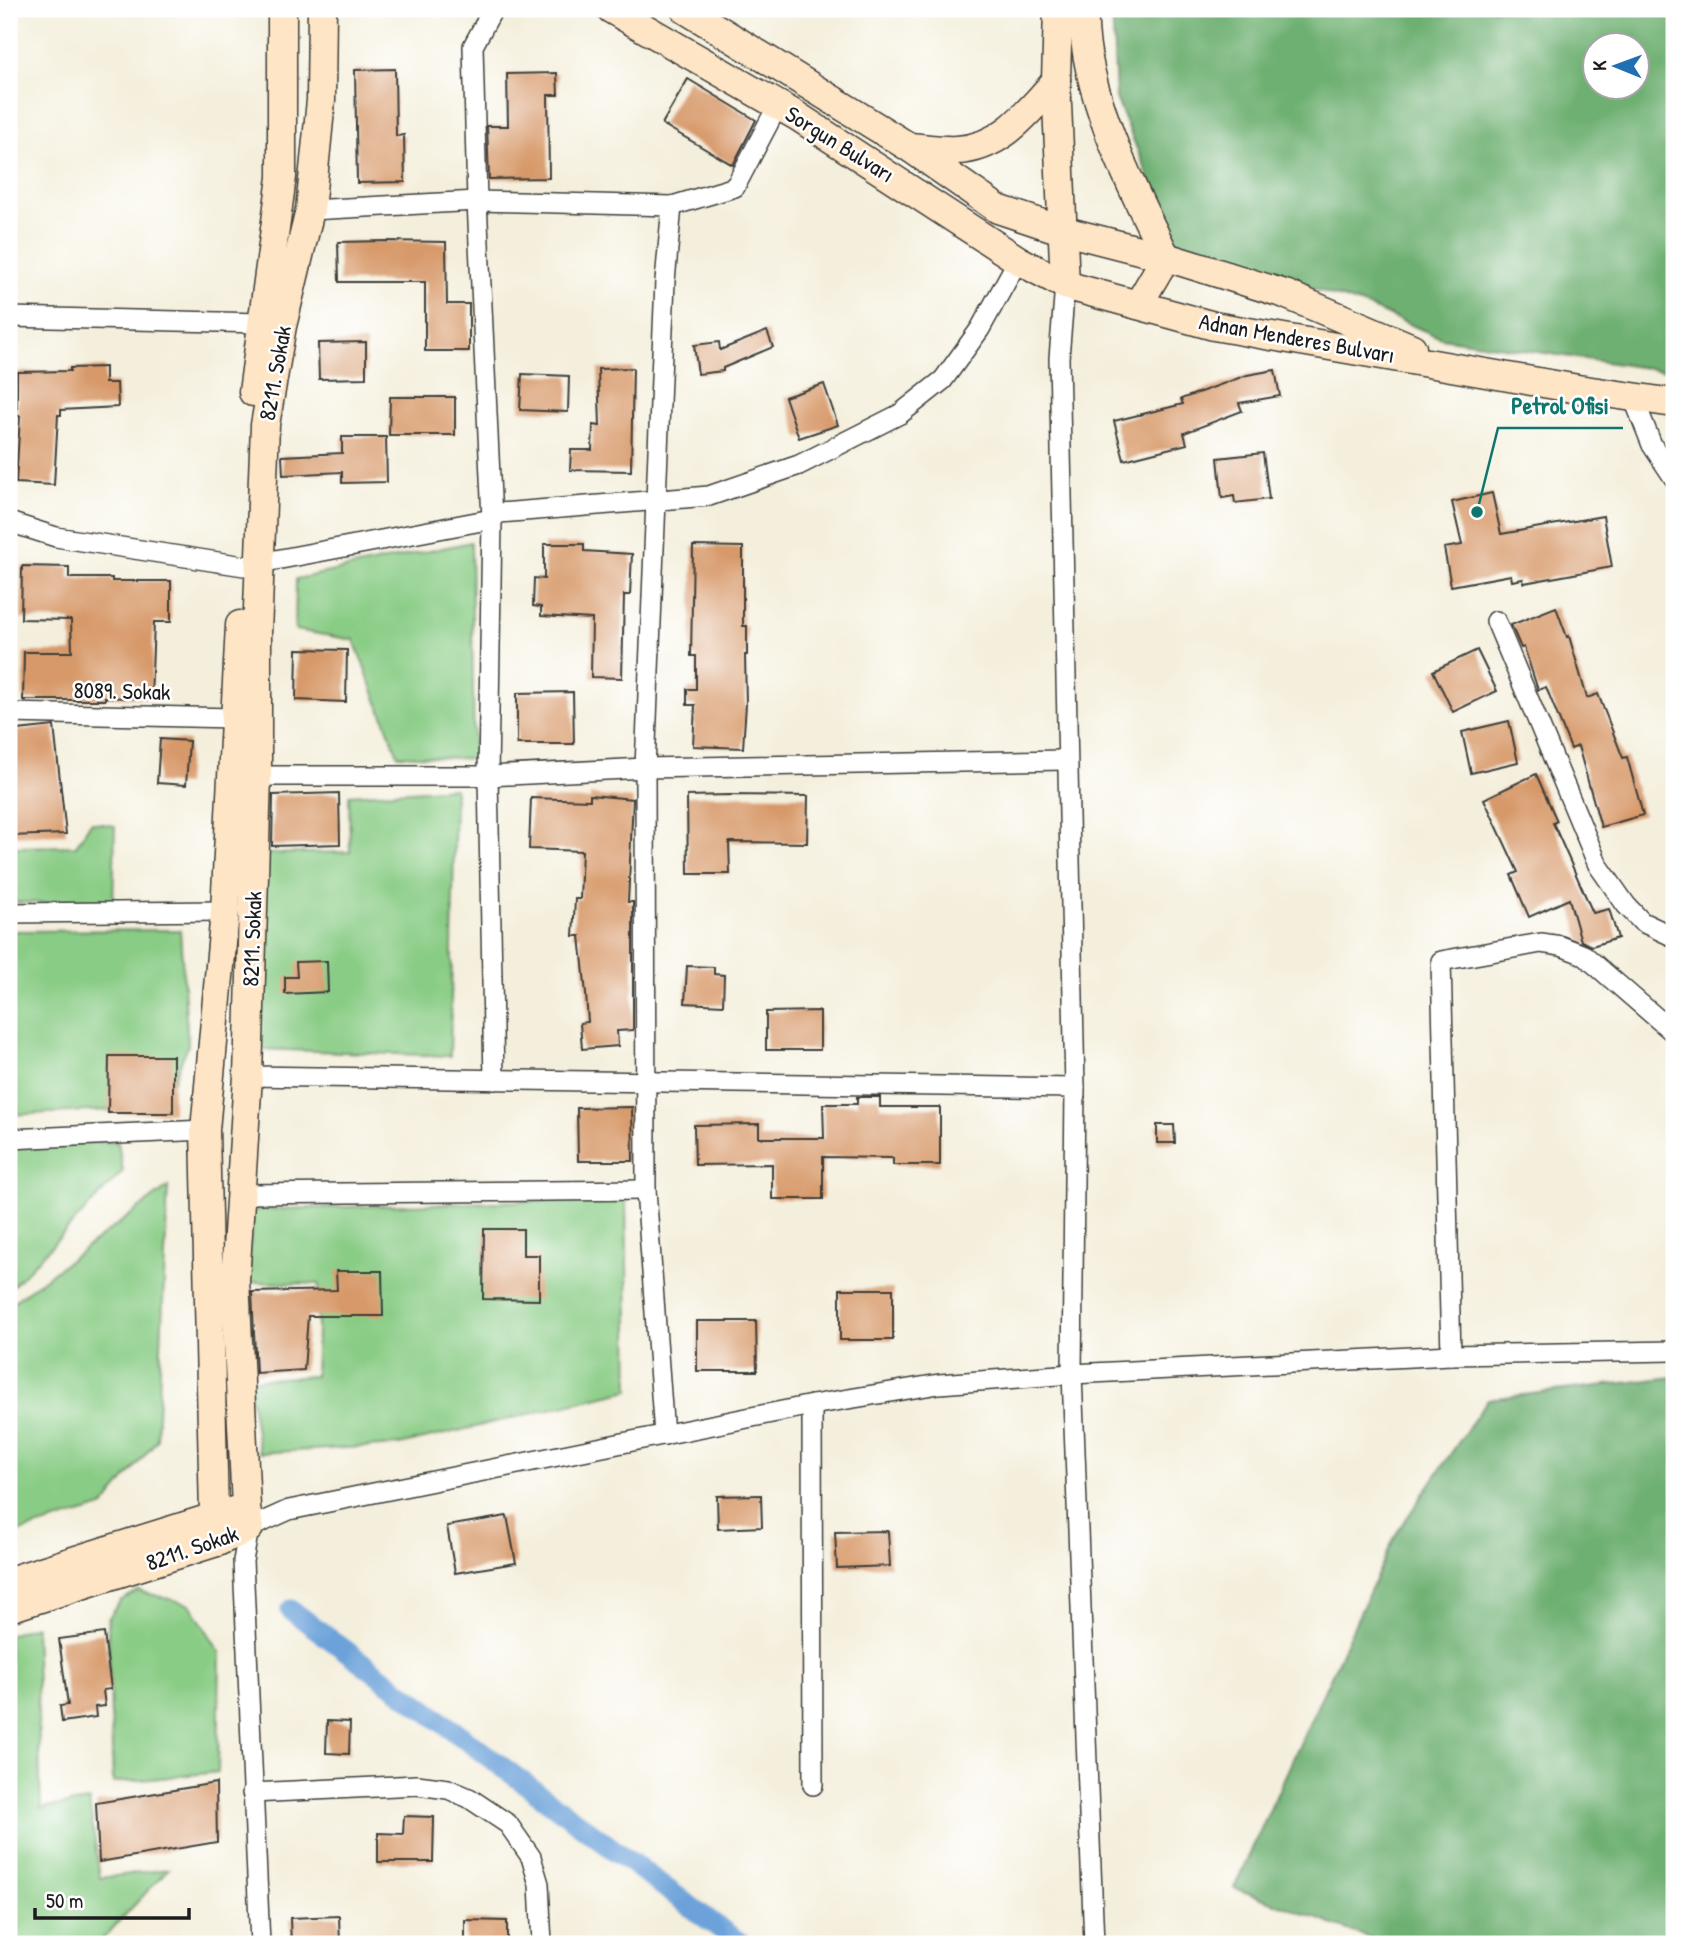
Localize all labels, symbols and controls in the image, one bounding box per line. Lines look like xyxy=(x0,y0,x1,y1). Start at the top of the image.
north arrow xyxy=(1582,32,1652,102)
text: K xyxy=(1586,60,1612,71)
street label: Sorgun Bulvarı xyxy=(780,98,901,189)
street label: Adnan Menderes Bulvarı xyxy=(1197,305,1397,370)
street label: 8211. Sokak xyxy=(251,323,298,423)
callout: Petrol Ofisi xyxy=(1498,383,1623,428)
text: Petrol Ofisi xyxy=(1511,389,1609,421)
street label: 8089. Sokak xyxy=(73,674,171,707)
street label: 8211. Sokak xyxy=(234,890,269,987)
street label: 8211. Sokak xyxy=(142,1517,242,1578)
scale bar xyxy=(35,1876,189,1920)
text: 50 m xyxy=(46,1886,83,1915)

